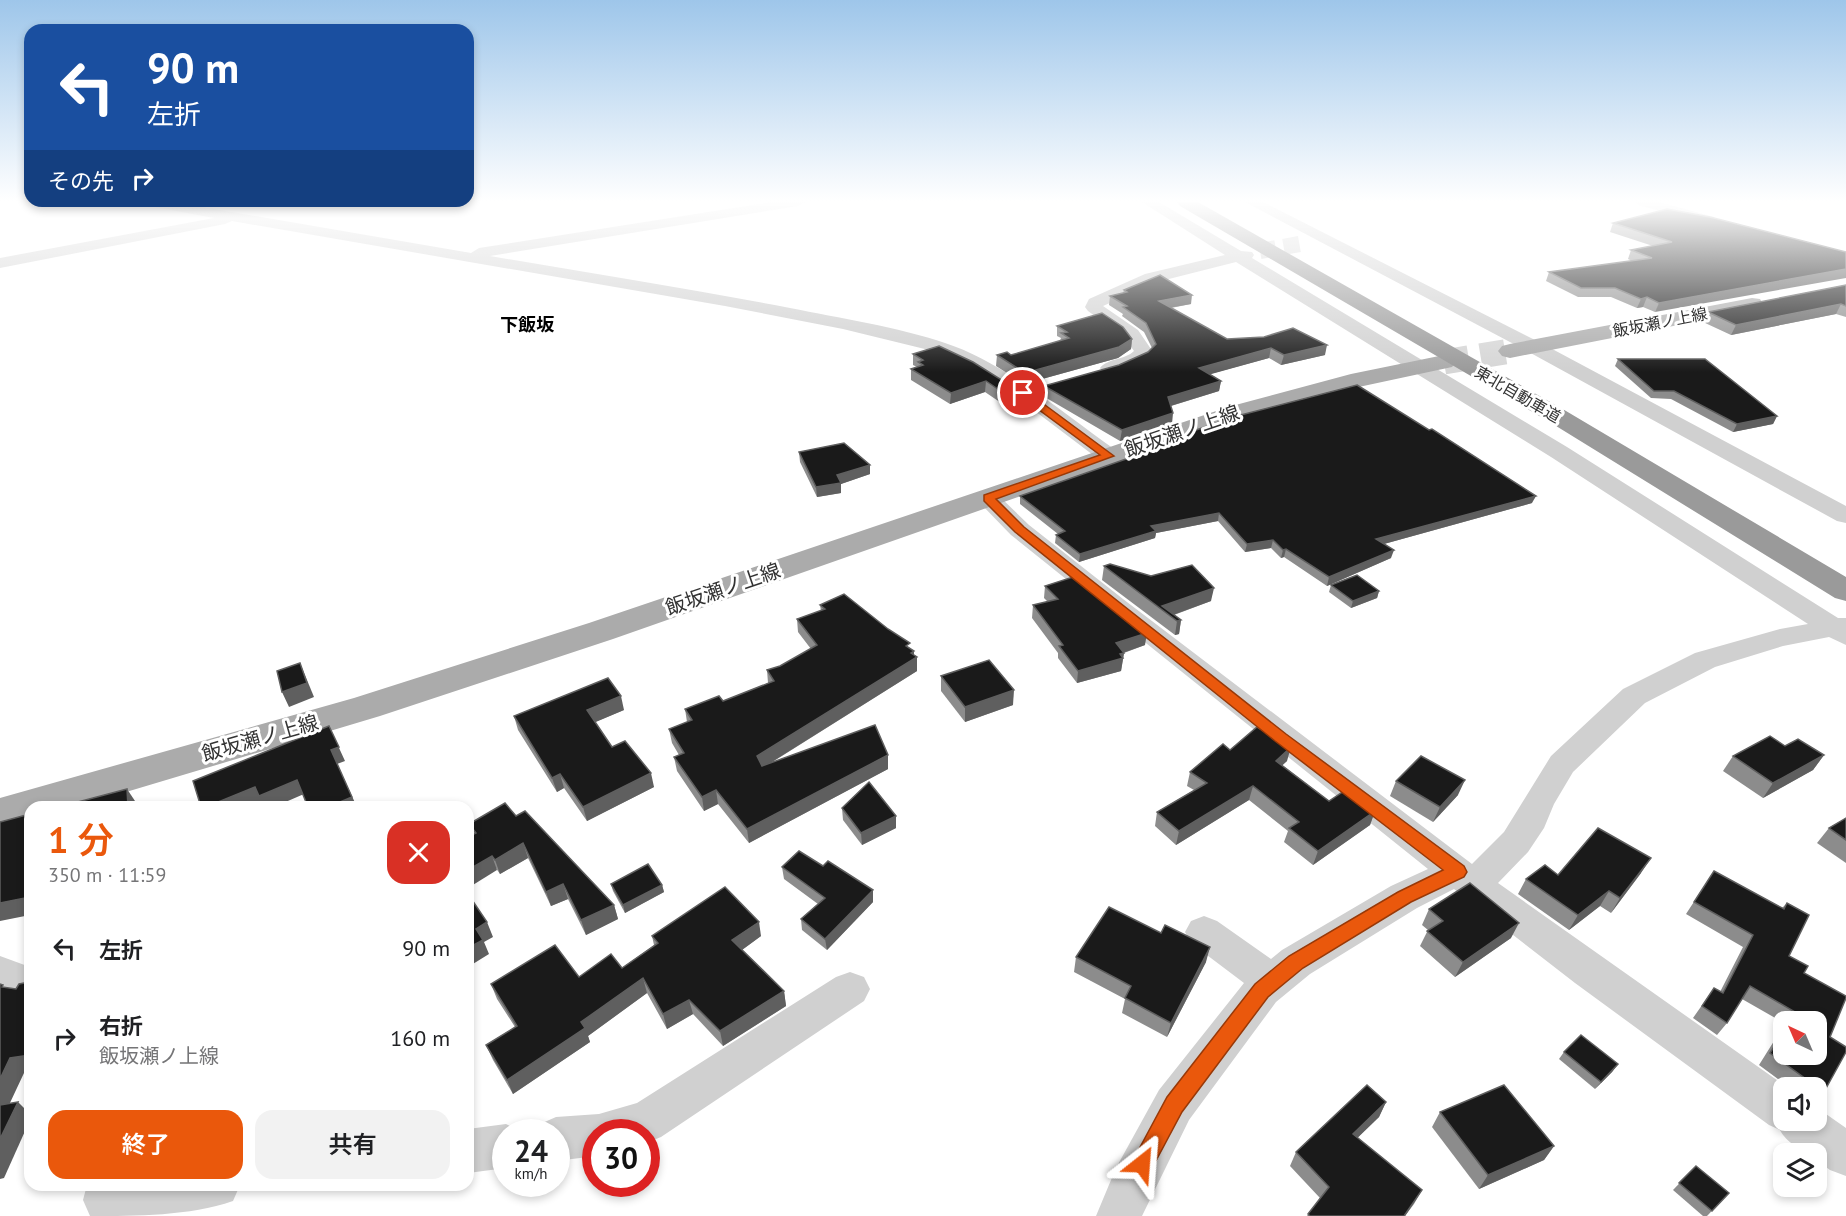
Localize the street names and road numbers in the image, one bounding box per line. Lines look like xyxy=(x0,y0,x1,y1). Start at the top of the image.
street label: 飯坂瀬ノ上線 xyxy=(1611,303,1709,341)
street label: 東北自動車道 xyxy=(1471,361,1565,427)
street label: 飯坂瀬ノ上線 xyxy=(1121,399,1243,463)
street label: 飯坂瀬ノ上線 xyxy=(662,557,784,621)
street label: 飯坂瀬ノ上線 xyxy=(199,709,321,767)

